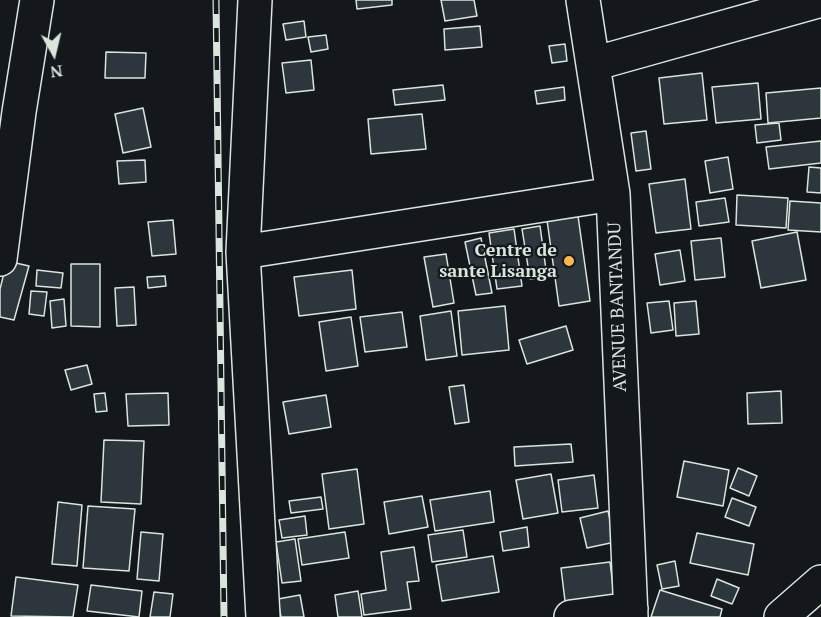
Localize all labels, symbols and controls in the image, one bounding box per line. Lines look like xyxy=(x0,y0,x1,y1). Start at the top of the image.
north arrow xyxy=(24,24,84,84)
text: N xyxy=(49,60,64,84)
street label: AVENUE BANTANDU xyxy=(604,222,632,392)
place label: Centre de sante Lisanga xyxy=(439,240,557,282)
marker: Centre de sante Lisanga xyxy=(562,254,576,268)

